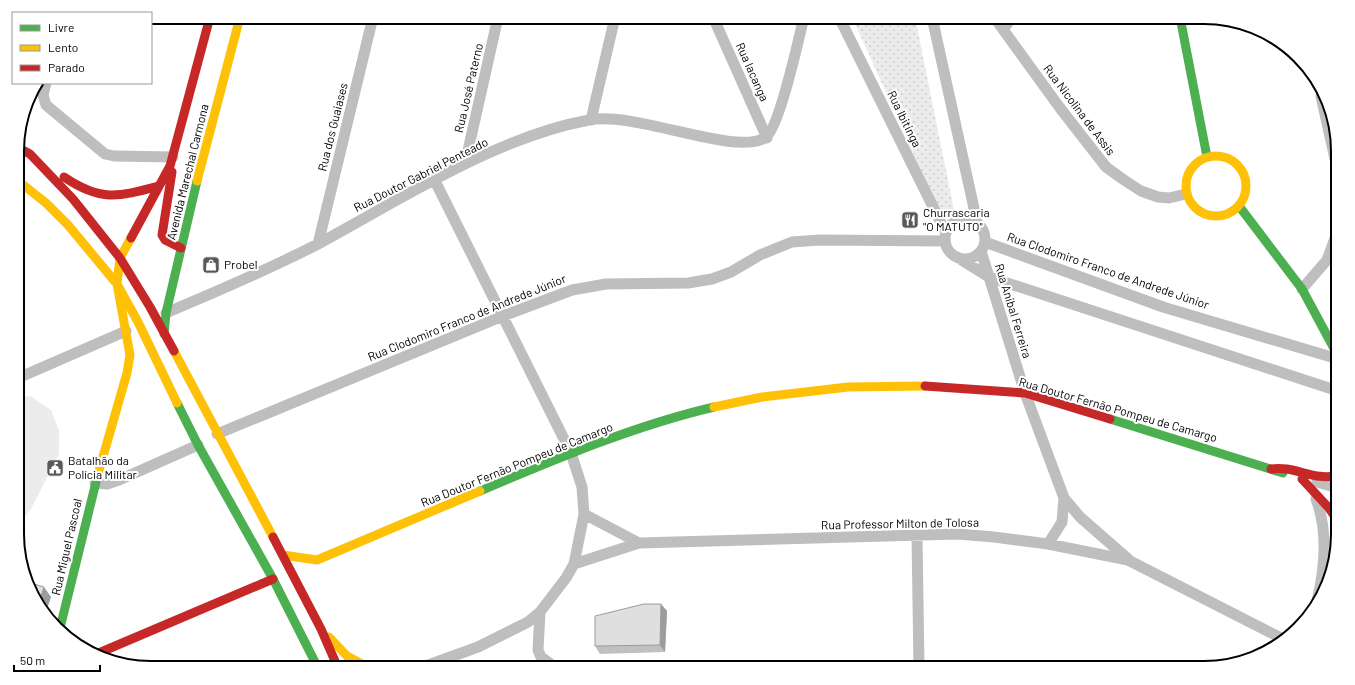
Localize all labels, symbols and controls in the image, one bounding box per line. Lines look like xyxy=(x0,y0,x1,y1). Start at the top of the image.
legend xyxy=(12,12,152,84)
text: Livre xyxy=(48,20,74,34)
text: Lento xyxy=(48,40,78,54)
street label: Rua Iacanga xyxy=(734,40,772,103)
street label: Rua José Paterno xyxy=(451,42,485,134)
text: Parado xyxy=(48,60,85,74)
street label: Rua Nicolina de Assis xyxy=(1041,61,1119,158)
street label: Rua dos Guaiases xyxy=(314,81,350,172)
street label: Rua Ibitinga xyxy=(885,88,925,149)
street label: Avenida Marechal Carmona xyxy=(163,102,211,241)
street label: Rua Doutor Gabriel Penteado xyxy=(351,134,490,214)
place label: Churrascaria "O MATUTO" xyxy=(923,205,990,233)
restaurant icon: Churrascaria "O MATUTO" xyxy=(900,210,920,230)
street label: Rua Clodomiro Franco de Andrede Júnior xyxy=(1006,229,1212,311)
shop icon: Probel xyxy=(201,255,221,275)
place label: Probel xyxy=(224,257,258,271)
street label: Rua Anibal Ferreira xyxy=(993,262,1035,360)
street label: Rua Clodomiro Franco de Andrede Júnior xyxy=(366,271,568,363)
street label: Rua Doutor Fernão Pompeu de Camargo xyxy=(1017,374,1219,444)
street label: Rua Doutor Fernão Pompeu de Camargo xyxy=(419,419,615,509)
place label: Batalhão da Polícia Militar xyxy=(68,453,138,481)
public building icon: Batalhão da Polícia Militar xyxy=(45,458,65,478)
street label: Rua Miguel Pascoal xyxy=(48,497,84,597)
street label: Rua Professor Milton de Tolosa xyxy=(821,515,979,531)
scale bar xyxy=(14,647,100,673)
text: 50 m xyxy=(20,653,45,667)

